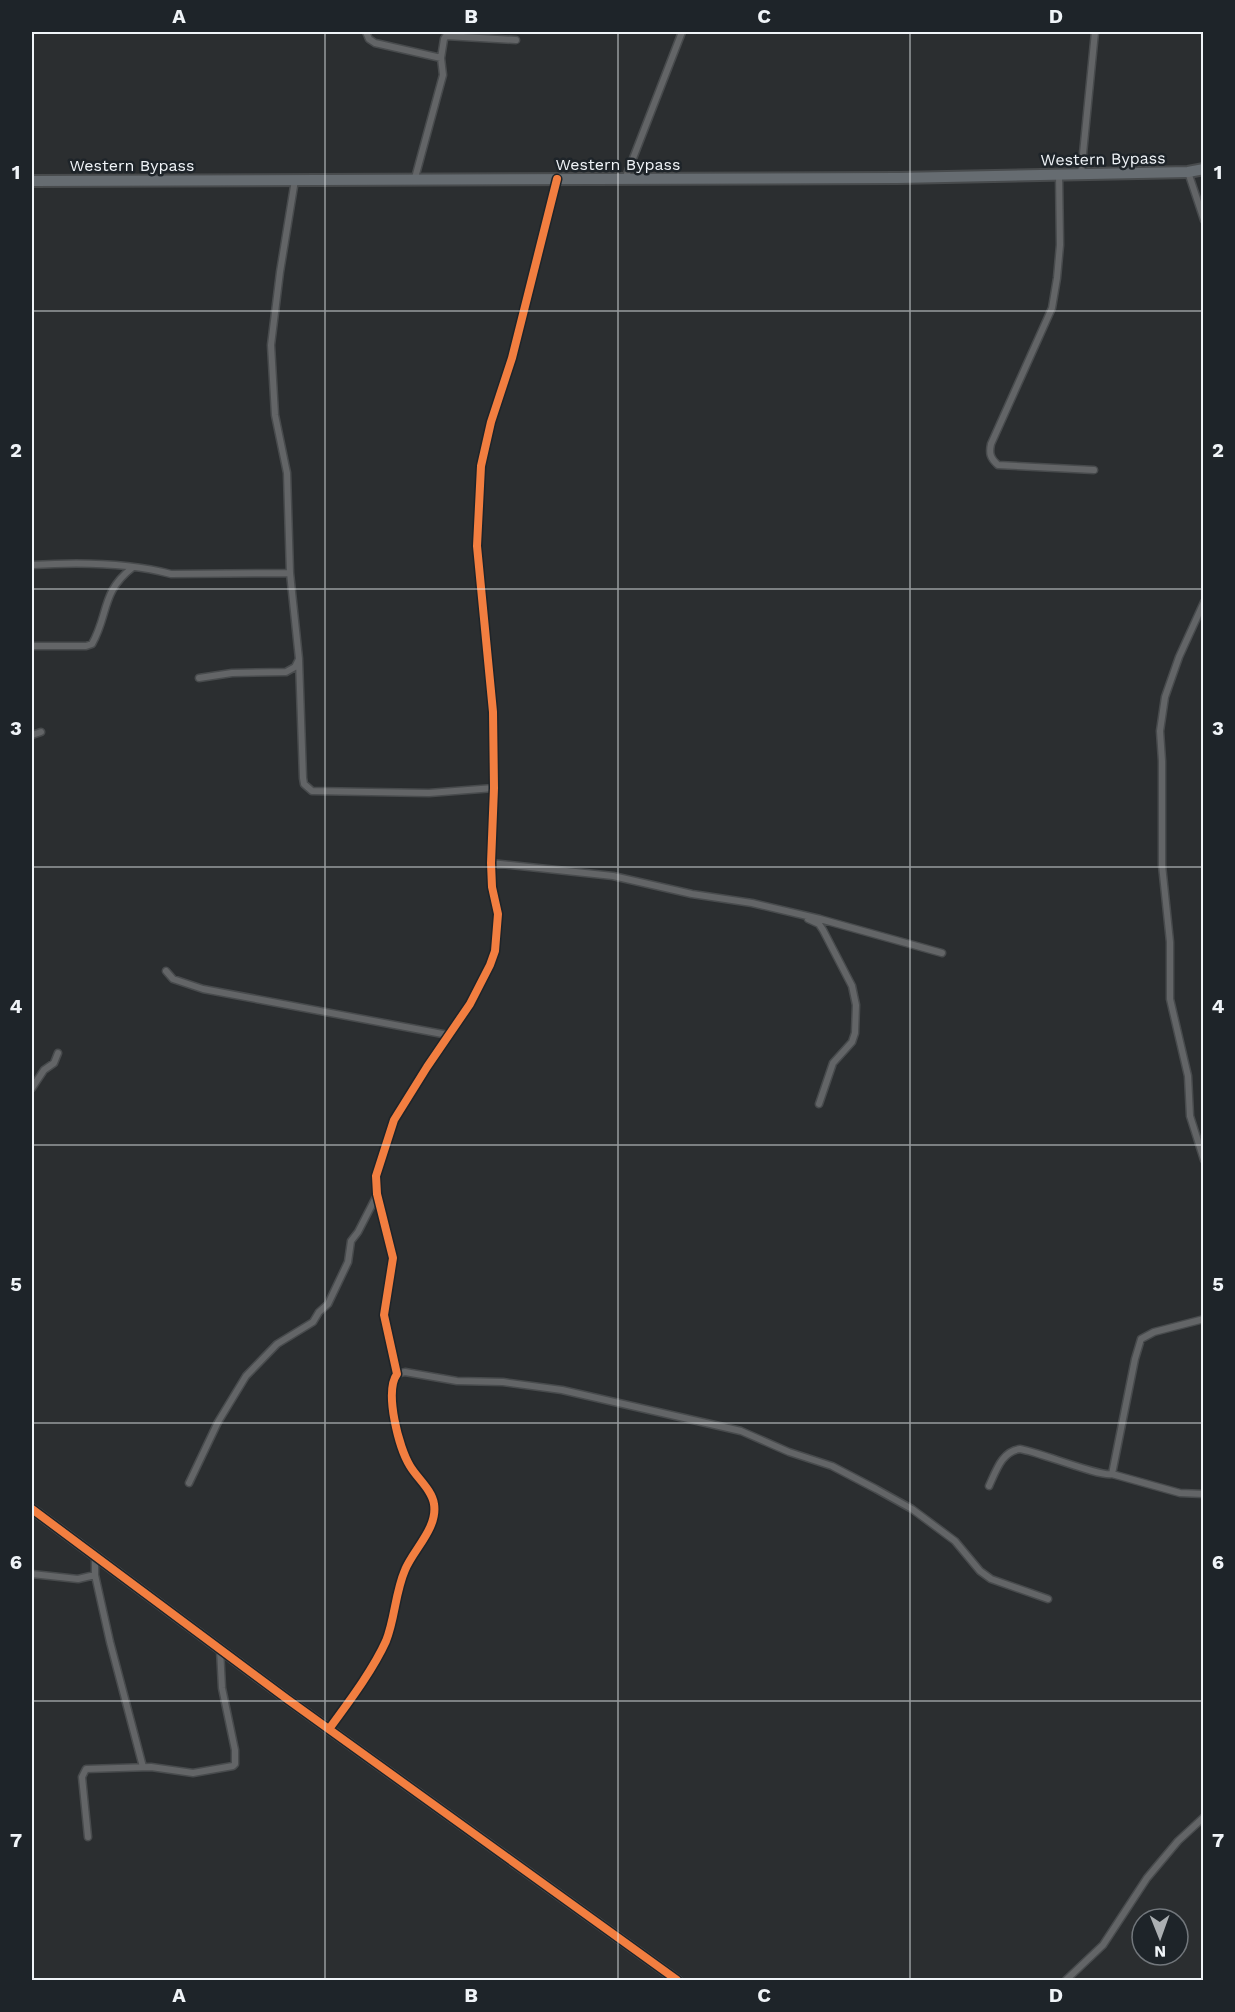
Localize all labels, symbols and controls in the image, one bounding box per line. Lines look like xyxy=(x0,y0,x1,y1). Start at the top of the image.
text: A xyxy=(172,4,186,28)
text: B xyxy=(464,4,478,28)
text: C xyxy=(757,4,771,28)
text: D xyxy=(1049,4,1063,28)
street label: Western Bypass xyxy=(1040,148,1166,170)
street label: Western Bypass xyxy=(556,155,680,174)
street label: Western Bypass xyxy=(70,156,194,175)
text: 1 xyxy=(12,160,20,184)
text: 1 xyxy=(1214,160,1222,184)
text: 2 xyxy=(10,438,22,462)
text: 2 xyxy=(1212,438,1224,462)
text: 3 xyxy=(10,716,22,740)
text: 3 xyxy=(1212,716,1224,740)
text: 4 xyxy=(10,994,23,1018)
text: 4 xyxy=(1212,994,1225,1018)
text: 5 xyxy=(10,1272,22,1296)
text: 5 xyxy=(1212,1272,1224,1296)
text: 6 xyxy=(10,1550,22,1574)
text: 6 xyxy=(1212,1550,1224,1574)
text: 7 xyxy=(10,1828,22,1852)
text: 7 xyxy=(1212,1828,1224,1852)
north arrow xyxy=(1130,1907,1190,1967)
text: N xyxy=(1154,1942,1166,1961)
text: A xyxy=(172,1983,186,2007)
text: B xyxy=(464,1983,478,2007)
text: C xyxy=(757,1983,771,2007)
text: D xyxy=(1049,1983,1063,2007)

